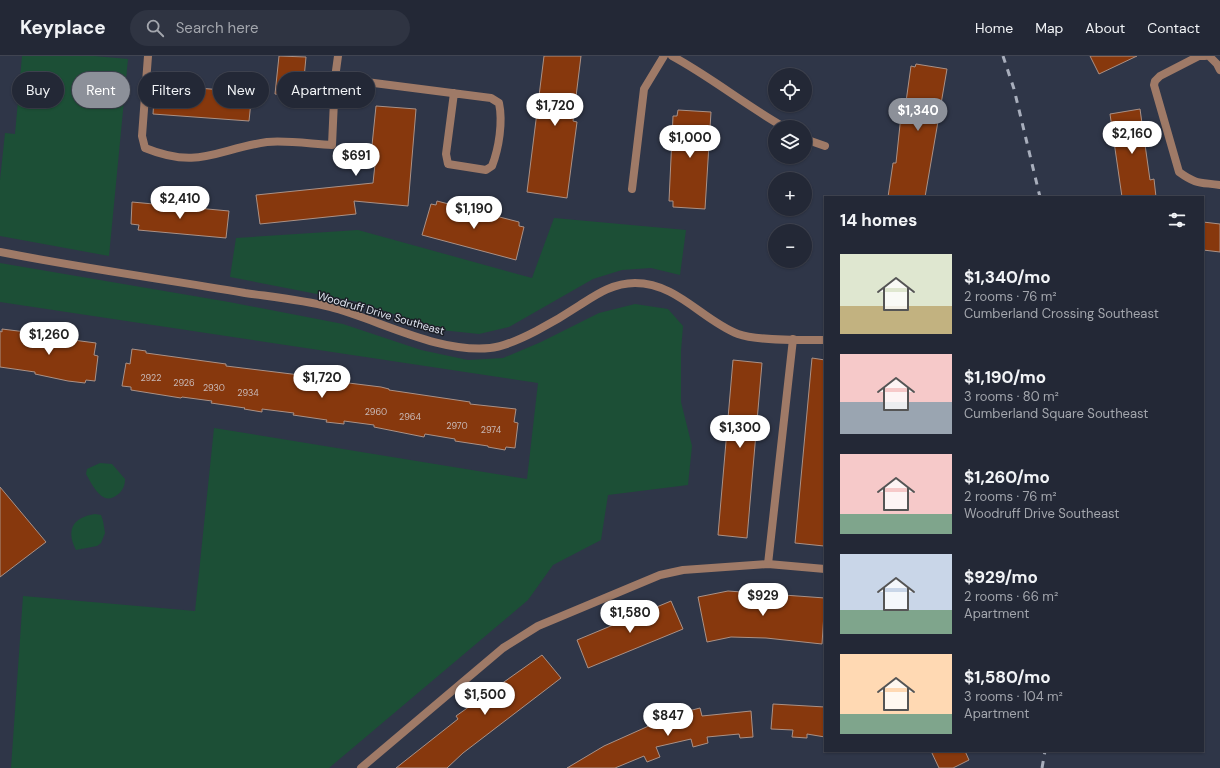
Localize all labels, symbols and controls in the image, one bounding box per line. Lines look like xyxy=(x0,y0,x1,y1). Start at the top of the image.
search box xyxy=(130,10,410,46)
text: Keyplace xyxy=(20,15,106,40)
icon: search xyxy=(144,17,166,39)
text: Search here xyxy=(176,18,258,38)
text: Home xyxy=(975,19,1013,37)
text: Map xyxy=(1035,19,1063,37)
text: About xyxy=(1085,19,1125,37)
text: Contact xyxy=(1147,19,1200,37)
map controls xyxy=(768,68,812,268)
button: locate xyxy=(768,68,812,112)
chip: Buy xyxy=(12,72,64,108)
chip: Rent xyxy=(72,72,130,108)
chip: Filters xyxy=(138,72,205,108)
chip: New xyxy=(213,72,269,108)
chip: Apartment xyxy=(277,72,375,108)
pin: $1,720 xyxy=(522,93,588,127)
text: $1,720 xyxy=(535,97,575,114)
pin: $1,340 xyxy=(885,98,951,132)
text: $1,340 xyxy=(897,102,939,119)
button: layers xyxy=(768,120,812,164)
pin: $2,160 xyxy=(1099,121,1165,155)
pin: $1,000 xyxy=(657,125,723,159)
text: $2,160 xyxy=(1112,125,1152,142)
text: $1,000 xyxy=(668,129,712,146)
pin: $691 xyxy=(332,143,380,177)
text: $691 xyxy=(342,147,370,164)
button: + xyxy=(768,172,812,216)
pin: $2,410 xyxy=(147,186,213,220)
text: $2,410 xyxy=(160,190,200,207)
pin: $1,190 xyxy=(441,196,507,230)
text: $1,190 xyxy=(455,200,493,217)
text: 14 homes xyxy=(840,209,917,231)
icon: filters xyxy=(1166,209,1188,231)
button: − xyxy=(768,224,812,268)
text: $1,340/mo xyxy=(964,266,1051,288)
icon: home xyxy=(872,270,920,318)
street label: Woodruff Drive Southeast xyxy=(316,288,446,338)
text: 2 rooms · 76 m² xyxy=(964,288,1057,305)
text: Cumberland Crossing Southeast xyxy=(964,305,1159,322)
pin: $1,260 xyxy=(16,322,82,356)
text: $1,260 xyxy=(29,326,69,343)
pin: $1,720 xyxy=(289,365,355,399)
text: $1,190/mo xyxy=(964,366,1046,388)
text: $1,720 xyxy=(302,369,342,386)
icon: home xyxy=(872,370,920,418)
house number: 2922 xyxy=(141,372,161,384)
house number: 2926 xyxy=(173,377,195,389)
house number: 2930 xyxy=(203,382,225,394)
house number: 2934 xyxy=(237,387,259,399)
text: 3 rooms · 80 m² xyxy=(964,388,1059,405)
text: Cumberland Square Southeast xyxy=(964,405,1148,422)
house number: 2960 xyxy=(365,406,387,418)
house number: 2964 xyxy=(399,411,421,423)
pin: $1,300 xyxy=(707,415,773,449)
text: $1,300 xyxy=(719,419,761,436)
house number: 2970 xyxy=(446,420,468,432)
house number: 2974 xyxy=(481,424,502,436)
text: $1,260/mo xyxy=(964,466,1050,488)
icon: home xyxy=(872,470,920,518)
text: 2 rooms · 76 m² xyxy=(964,488,1057,505)
text: Woodruff Drive Southeast xyxy=(964,505,1119,522)
text: $929/mo xyxy=(964,566,1038,588)
icon: home xyxy=(872,570,920,618)
pin: $929 xyxy=(739,583,787,617)
text: $929 xyxy=(747,587,779,604)
text: 2 rooms · 66 m² xyxy=(964,588,1058,605)
pin: $1,580 xyxy=(597,600,663,634)
text: $1,580 xyxy=(609,604,651,621)
text: Apartment xyxy=(964,605,1029,622)
text: $1,580/mo xyxy=(964,666,1051,688)
icon: home xyxy=(872,670,920,718)
pin: $1,500 xyxy=(452,682,518,716)
text: $1,500 xyxy=(464,686,506,703)
text: 3 rooms · 104 m² xyxy=(964,688,1063,705)
pin: $847 xyxy=(644,703,692,737)
text: Apartment xyxy=(964,705,1029,722)
text: $847 xyxy=(652,707,684,724)

